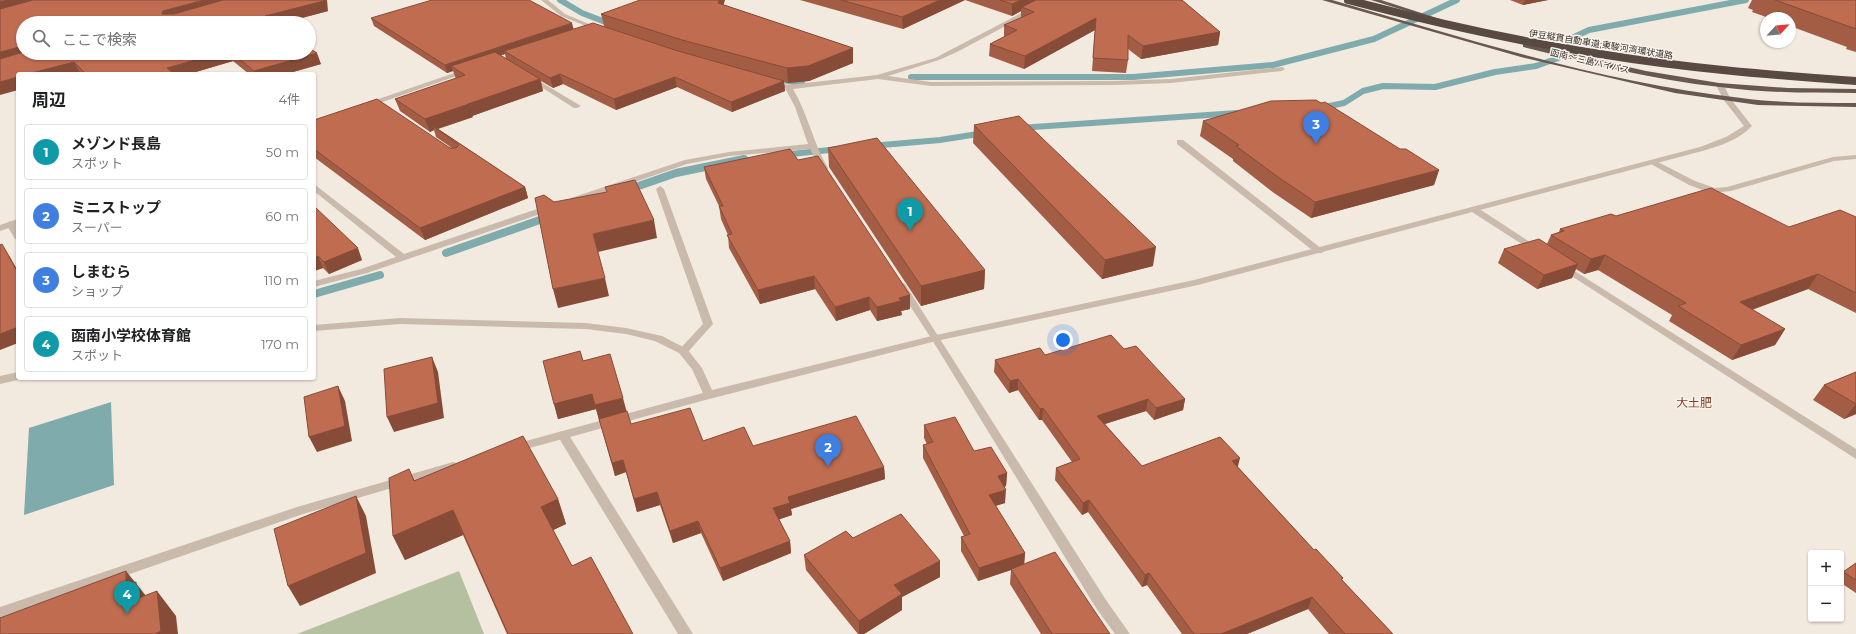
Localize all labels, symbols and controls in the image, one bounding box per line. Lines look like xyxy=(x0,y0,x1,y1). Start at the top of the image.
north arrow xyxy=(1760,12,1796,48)
search box xyxy=(16,16,316,60)
icon: search xyxy=(30,27,52,49)
street label: 伊豆縦貫自動車道;東駿河湾環状道路 xyxy=(1527,27,1674,61)
text: ここで検索 xyxy=(62,30,137,49)
street label: 函南～三島バイパス xyxy=(1549,47,1631,75)
text: 周辺 xyxy=(32,90,66,110)
text: 4件 xyxy=(278,91,300,107)
pin: 3 xyxy=(1303,111,1329,144)
text: メゾンド長島 xyxy=(71,134,161,153)
text: 1 xyxy=(43,144,49,160)
text: 50 m xyxy=(266,144,299,160)
text: スポット xyxy=(71,155,123,171)
text: ミニストップ xyxy=(71,198,161,217)
pin: 1 xyxy=(897,198,923,231)
text: 2 xyxy=(42,208,50,224)
text: 60 m xyxy=(265,208,299,224)
text: スーパー xyxy=(71,219,123,235)
text: しまむら xyxy=(71,262,131,281)
text: 3 xyxy=(42,272,50,288)
text: 110 m xyxy=(264,272,299,288)
text: ショップ xyxy=(71,283,123,299)
text: 函南小学校体育館 xyxy=(71,326,191,345)
your location xyxy=(1053,330,1073,350)
text: 4 xyxy=(42,336,50,352)
text: 170 m xyxy=(261,336,299,352)
text: スポット xyxy=(71,347,123,363)
district label: 大土肥 xyxy=(1676,395,1712,410)
pin: 2 xyxy=(815,434,841,467)
map controls xyxy=(1808,550,1844,622)
button: + xyxy=(1808,550,1844,586)
pin: 4 xyxy=(114,581,140,614)
button: − xyxy=(1808,586,1844,622)

